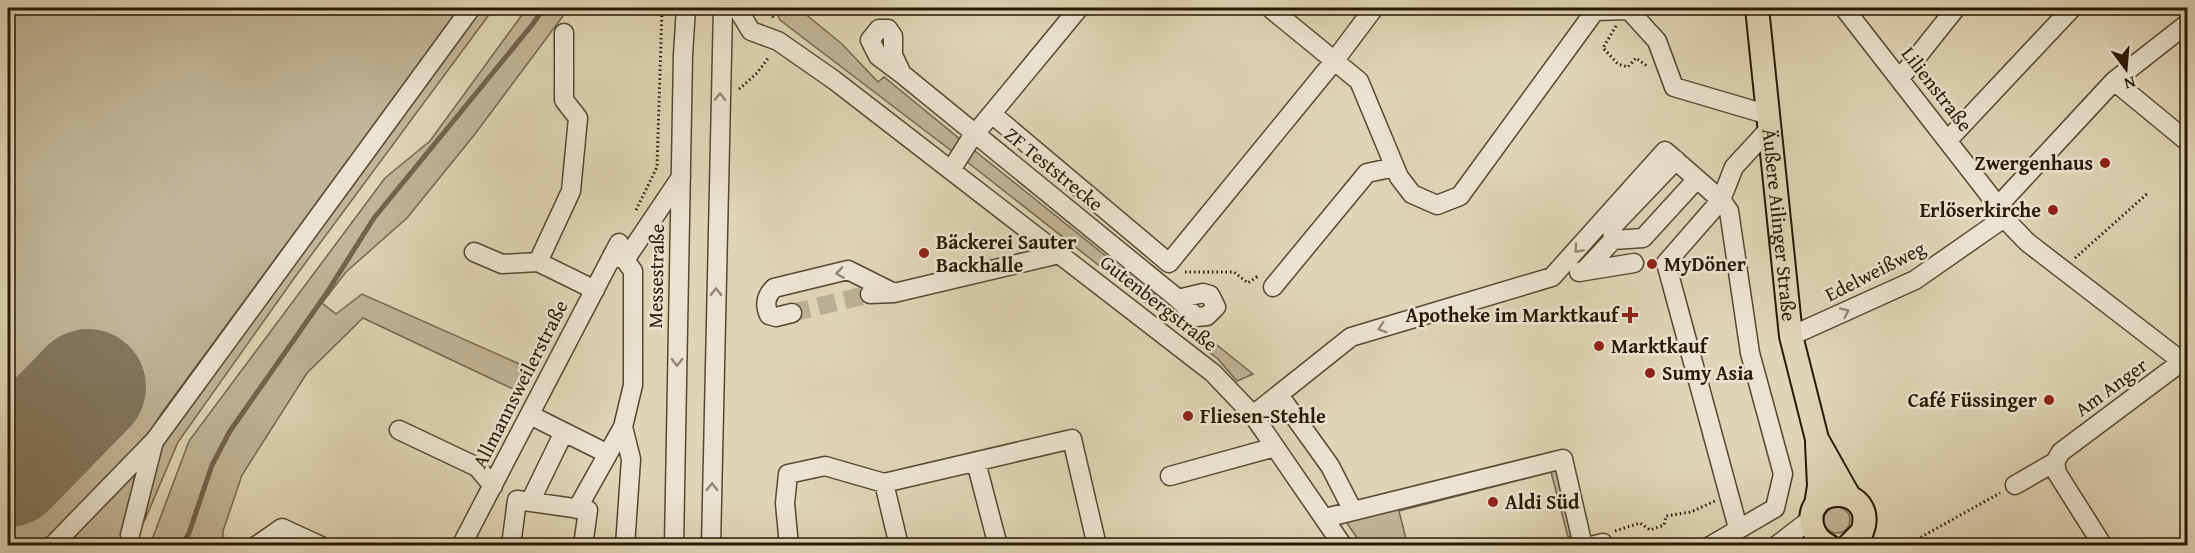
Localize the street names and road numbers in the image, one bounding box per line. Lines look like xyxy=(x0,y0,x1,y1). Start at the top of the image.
street label: Lilienstraße xyxy=(1895,40,1980,137)
street label: ZF Teststrecke xyxy=(999,120,1110,218)
street label: Äußere Ailinger Straße xyxy=(1756,127,1804,323)
street label: Messestraße xyxy=(640,223,671,329)
street label: Edelweißweg xyxy=(1819,233,1930,308)
street label: Gutenbergstraße xyxy=(1094,248,1224,358)
street label: Allmannsweilerstraße xyxy=(465,295,575,473)
street label: Am Anger xyxy=(2068,350,2153,423)

